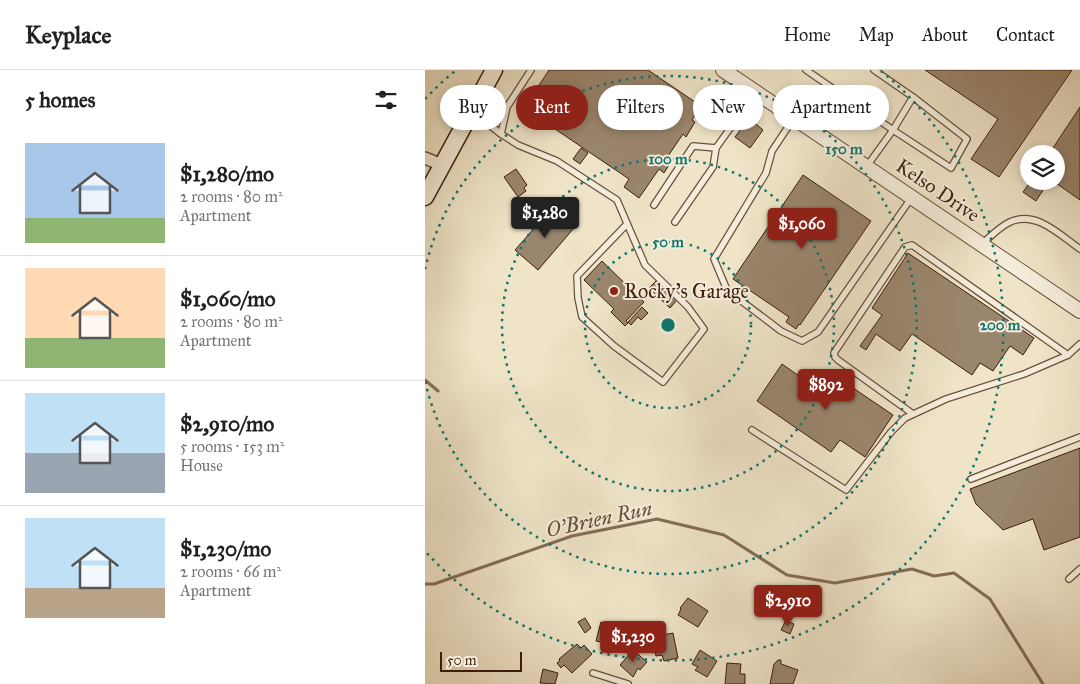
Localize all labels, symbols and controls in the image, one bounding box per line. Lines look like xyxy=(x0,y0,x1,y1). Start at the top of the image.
text: Keyplace xyxy=(25,20,112,50)
text: Home xyxy=(784,24,831,46)
text: Map xyxy=(859,24,894,46)
text: About xyxy=(922,24,968,46)
text: Contact xyxy=(996,24,1055,46)
chip: Buy xyxy=(440,85,506,130)
chip: Rent xyxy=(516,85,588,130)
chip: Filters xyxy=(598,85,683,130)
chip: New xyxy=(693,85,763,130)
chip: Apartment xyxy=(773,85,889,130)
icon: filters xyxy=(372,86,400,114)
text: 5 homes xyxy=(25,87,96,113)
text: 150 m xyxy=(825,140,863,158)
map controls xyxy=(1020,145,1065,190)
button: layers xyxy=(1020,145,1065,190)
text: 100 m xyxy=(648,150,688,168)
street label: Kelso Drive xyxy=(892,153,984,227)
text: $1,280/mo xyxy=(180,161,274,187)
icon: home xyxy=(65,163,125,223)
text: 2 rooms · 80 m² xyxy=(180,187,283,206)
pin: $1,280 xyxy=(504,196,586,239)
text: $1,280 xyxy=(522,203,568,222)
text: Apartment xyxy=(180,206,252,225)
pin: $1,060 xyxy=(761,208,843,250)
text: $1,060 xyxy=(779,214,825,233)
text: 50 m xyxy=(652,233,684,251)
place label: Rocky's Garage xyxy=(624,279,749,304)
marker: Rocky's Garage xyxy=(608,285,620,297)
text: $1,060/mo xyxy=(180,286,276,312)
icon: home xyxy=(65,288,125,348)
text: 2 rooms · 80 m² xyxy=(180,312,283,331)
centre of rings xyxy=(659,316,677,334)
text: 200 m xyxy=(980,316,1021,334)
text: Apartment xyxy=(180,331,252,350)
pin: $892 xyxy=(796,368,856,411)
text: $892 xyxy=(809,375,843,394)
text: $2,910/mo xyxy=(180,411,274,437)
icon: home xyxy=(65,413,125,473)
text: 5 rooms · 153 m² xyxy=(180,437,284,456)
text: House xyxy=(180,456,223,475)
water label: O'Brien Run xyxy=(544,495,654,543)
text: $1,230/mo xyxy=(180,536,271,562)
icon: home xyxy=(65,538,125,598)
text: 2 rooms · 66 m² xyxy=(180,562,281,581)
text: Apartment xyxy=(180,581,252,600)
pin: $2,910 xyxy=(747,584,829,627)
text: $2,910 xyxy=(765,591,811,610)
pin: $1,230 xyxy=(592,620,674,663)
text: $1,230 xyxy=(611,627,655,646)
scale bar xyxy=(440,649,523,672)
text: 50 m xyxy=(447,652,476,669)

